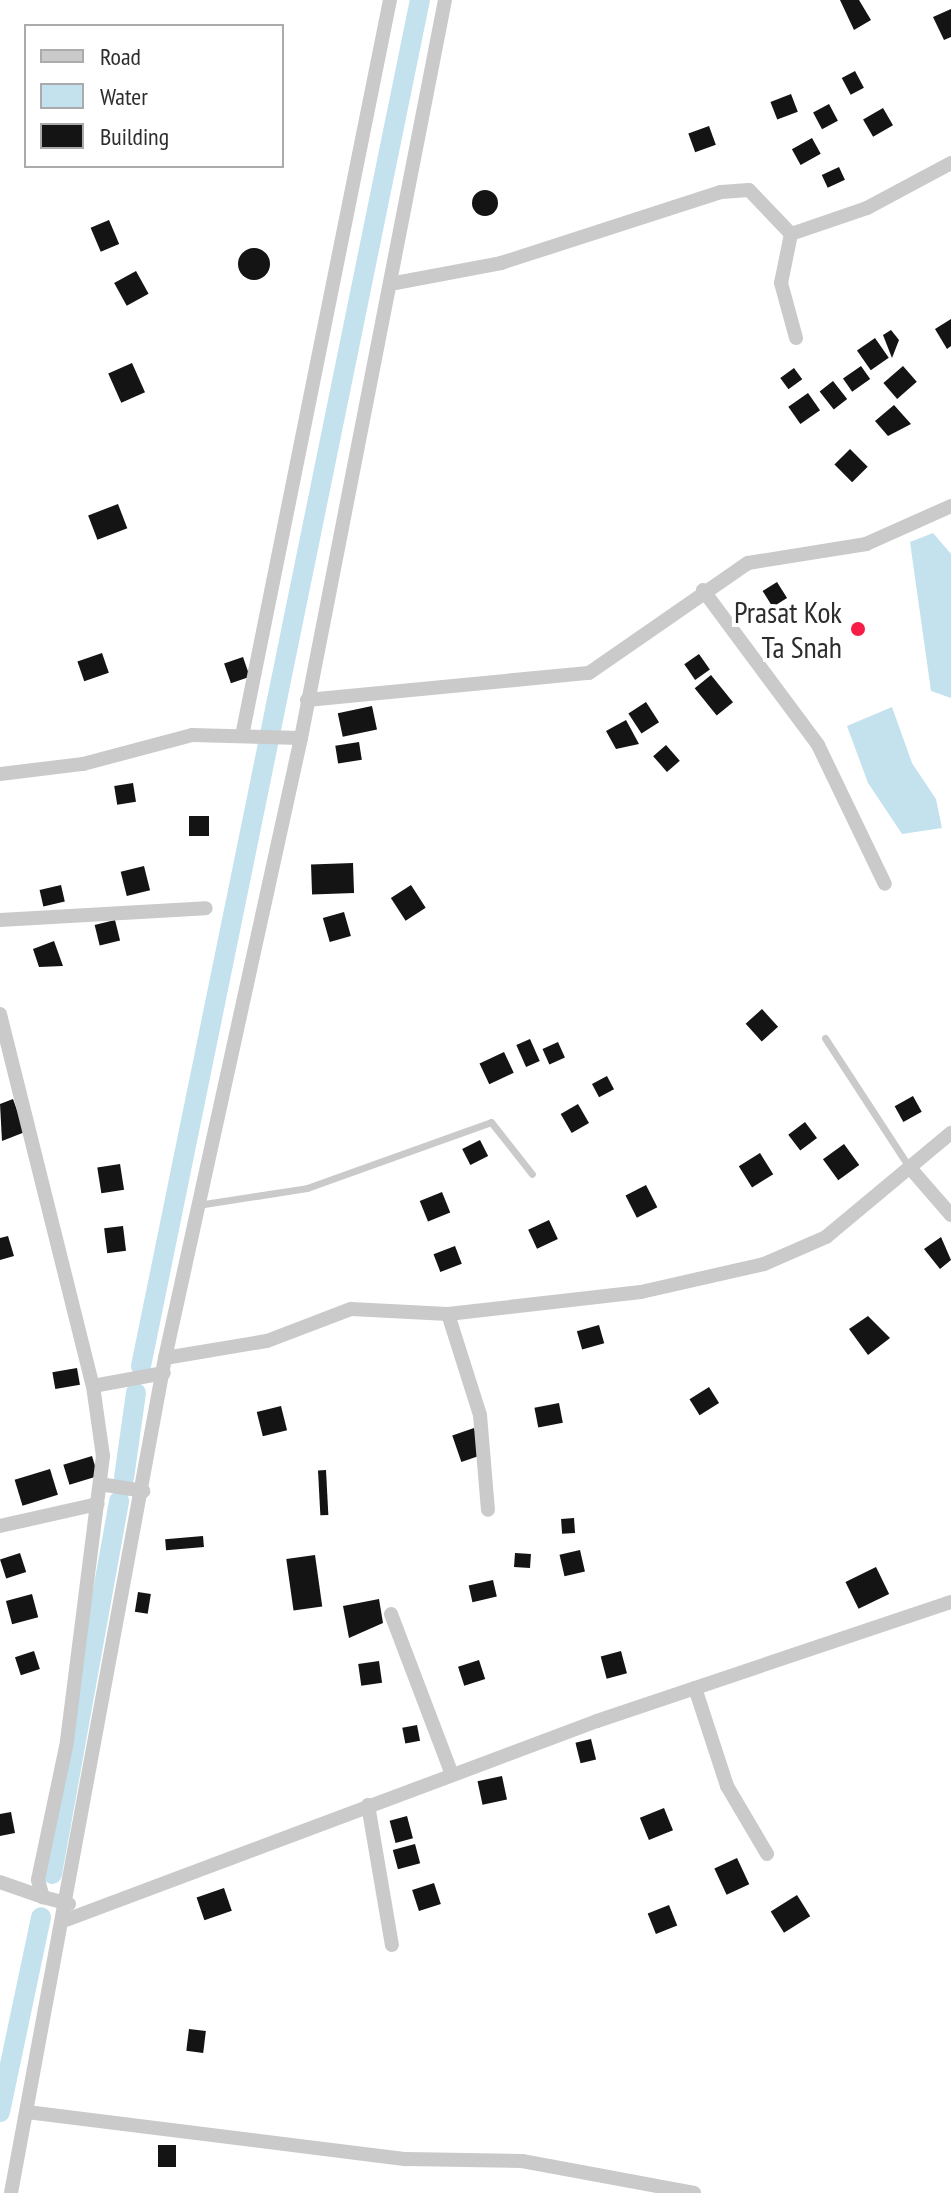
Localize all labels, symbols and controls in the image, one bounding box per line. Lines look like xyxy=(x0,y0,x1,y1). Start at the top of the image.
legend xyxy=(24,24,284,168)
text: Road xyxy=(100,41,141,72)
text: Water xyxy=(100,81,148,112)
text: Building xyxy=(100,121,169,152)
place label: Prasat Kok Ta Snah xyxy=(734,594,842,664)
marker: Prasat Kok Ta Snah xyxy=(849,620,867,638)

